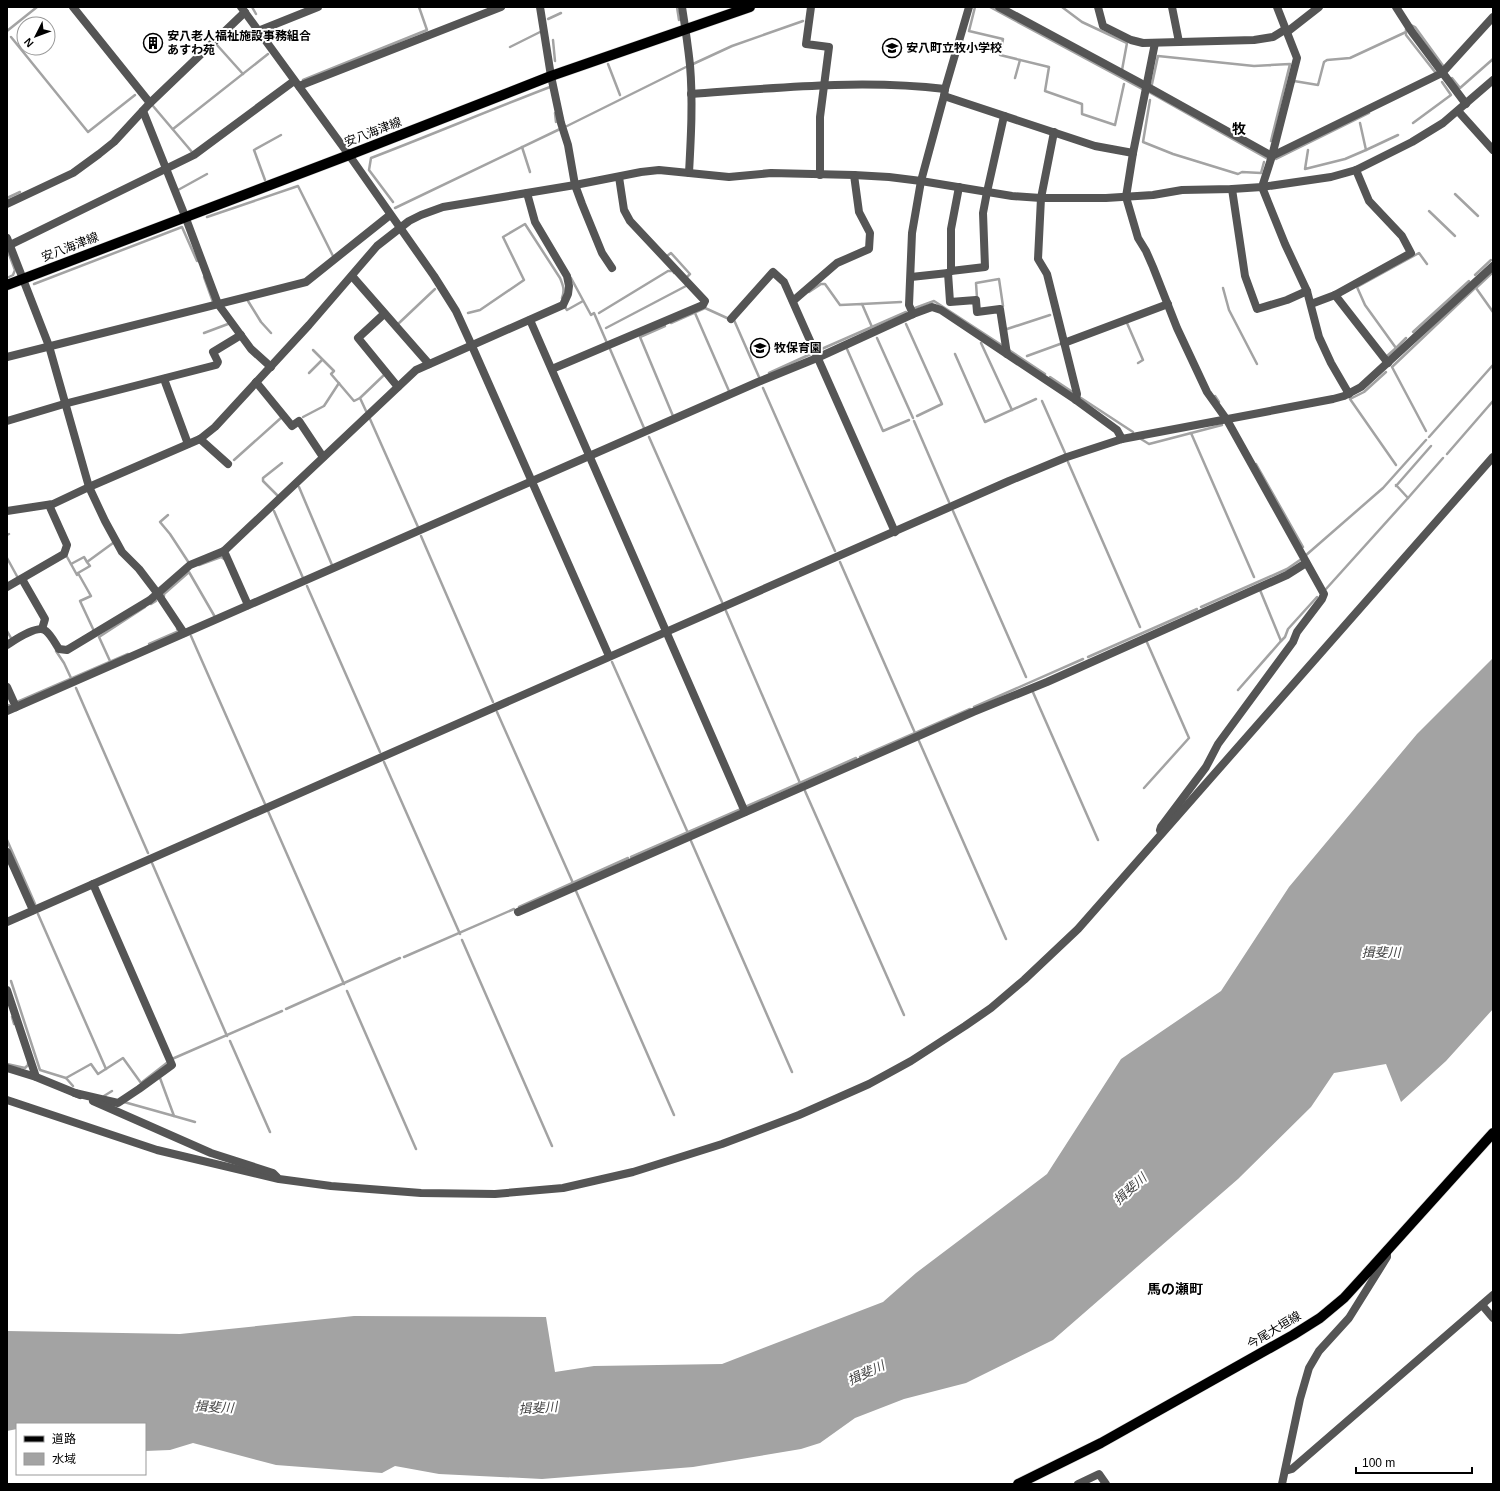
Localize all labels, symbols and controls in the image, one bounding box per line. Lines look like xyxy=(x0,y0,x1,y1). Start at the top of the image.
north arrow xyxy=(16,16,56,56)
place label: 安八老人福祉施設事務組合 あすわ苑 xyxy=(167,29,311,57)
building icon: 安八老人福祉施設事務組合 あすわ苑 xyxy=(142,32,164,54)
text: N xyxy=(21,36,36,50)
school or university icon: 安八町立牧小学校 xyxy=(881,37,903,59)
place label: 安八町立牧小学校 xyxy=(906,41,1002,55)
street label: 安八海津線 xyxy=(342,115,404,149)
district label: 牧 xyxy=(1232,121,1246,137)
street label: 安八海津線 xyxy=(39,230,101,264)
school or university icon: 牧保育園 xyxy=(749,337,771,359)
place label: 牧保育園 xyxy=(774,341,822,355)
water label: 揖斐川 xyxy=(1361,945,1402,960)
water label: 揖斐川 xyxy=(1110,1169,1151,1208)
district label: 馬の瀬町 xyxy=(1147,1281,1203,1297)
street label: 今尾大垣線 xyxy=(1245,1309,1303,1351)
water label: 揖斐川 xyxy=(845,1357,889,1388)
water label: 揖斐川 xyxy=(194,1398,236,1416)
water label: 揖斐川 xyxy=(518,1399,560,1417)
legend xyxy=(16,1423,146,1475)
text: 道路 xyxy=(52,1432,76,1446)
scale bar xyxy=(1356,1449,1472,1475)
text: 水域 xyxy=(52,1452,76,1466)
text: 100 m xyxy=(1362,1456,1395,1470)

